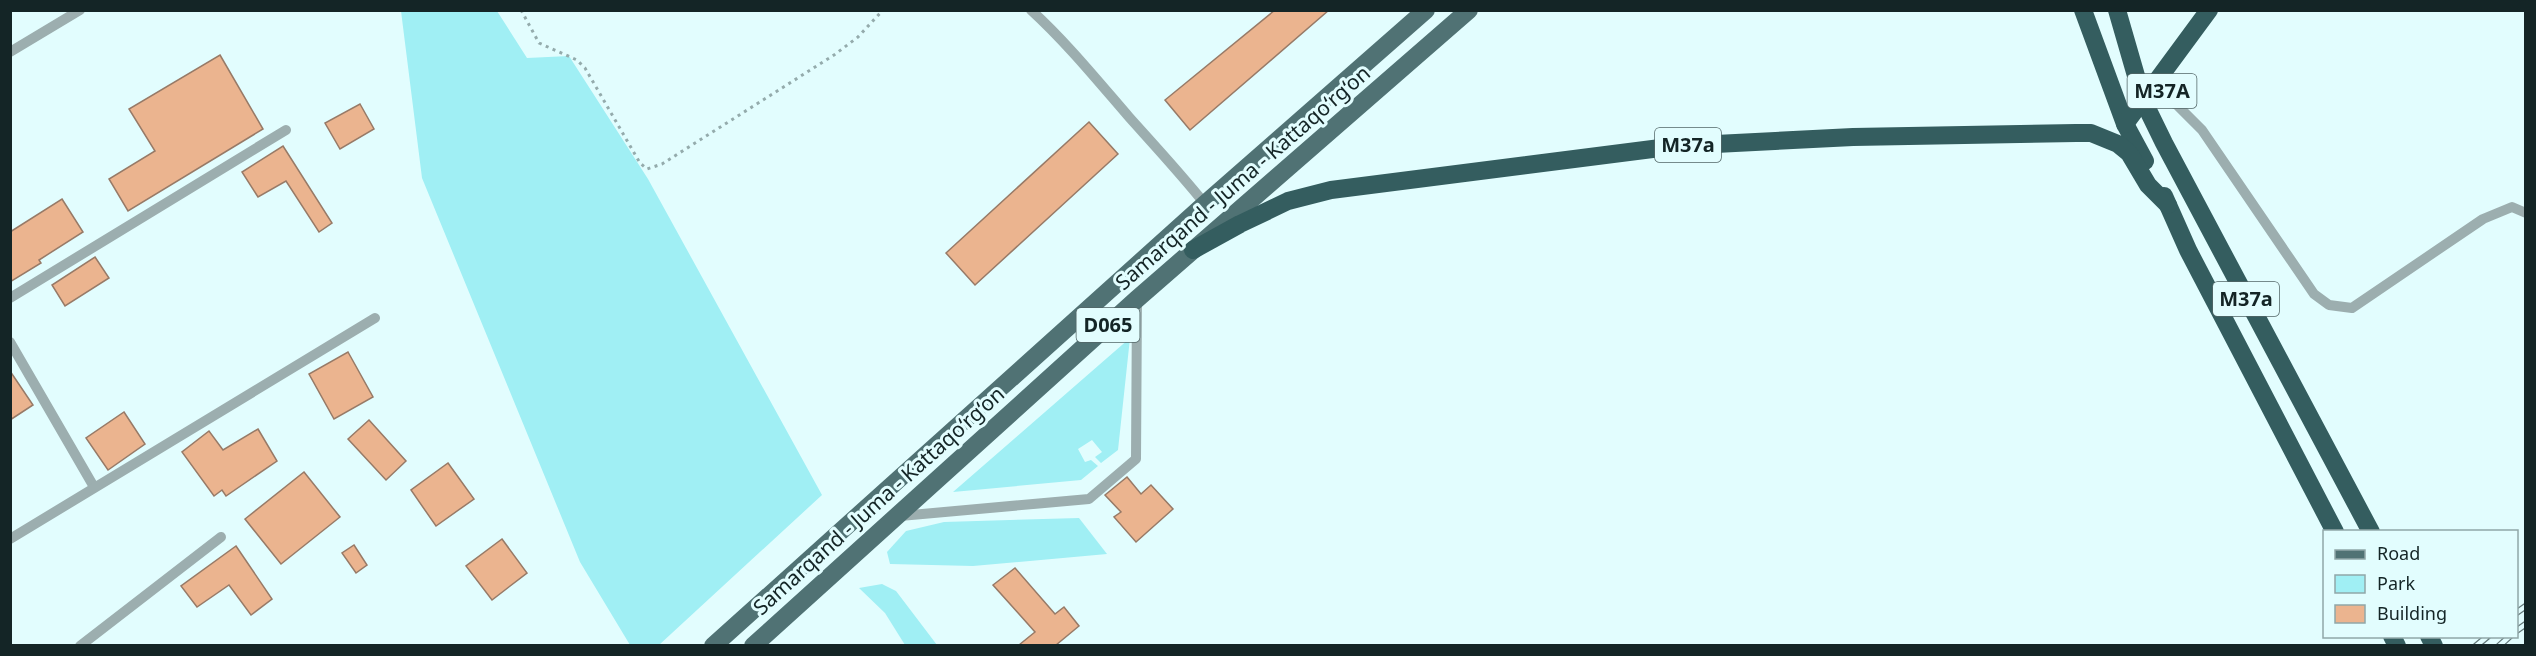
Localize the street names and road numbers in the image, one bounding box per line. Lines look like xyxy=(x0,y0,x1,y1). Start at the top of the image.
street label: Samarqand - Juma - Kattaqo‘rg‘on xyxy=(1109,59,1376,296)
road number: M37A xyxy=(2128,74,2196,108)
road number: M37a xyxy=(1655,128,1721,162)
road number: M37a xyxy=(2213,282,2279,316)
road number: D065 xyxy=(1076,308,1140,342)
street label: Samarqand - Juma - Kattaqo‘rg‘on xyxy=(747,380,1010,621)

